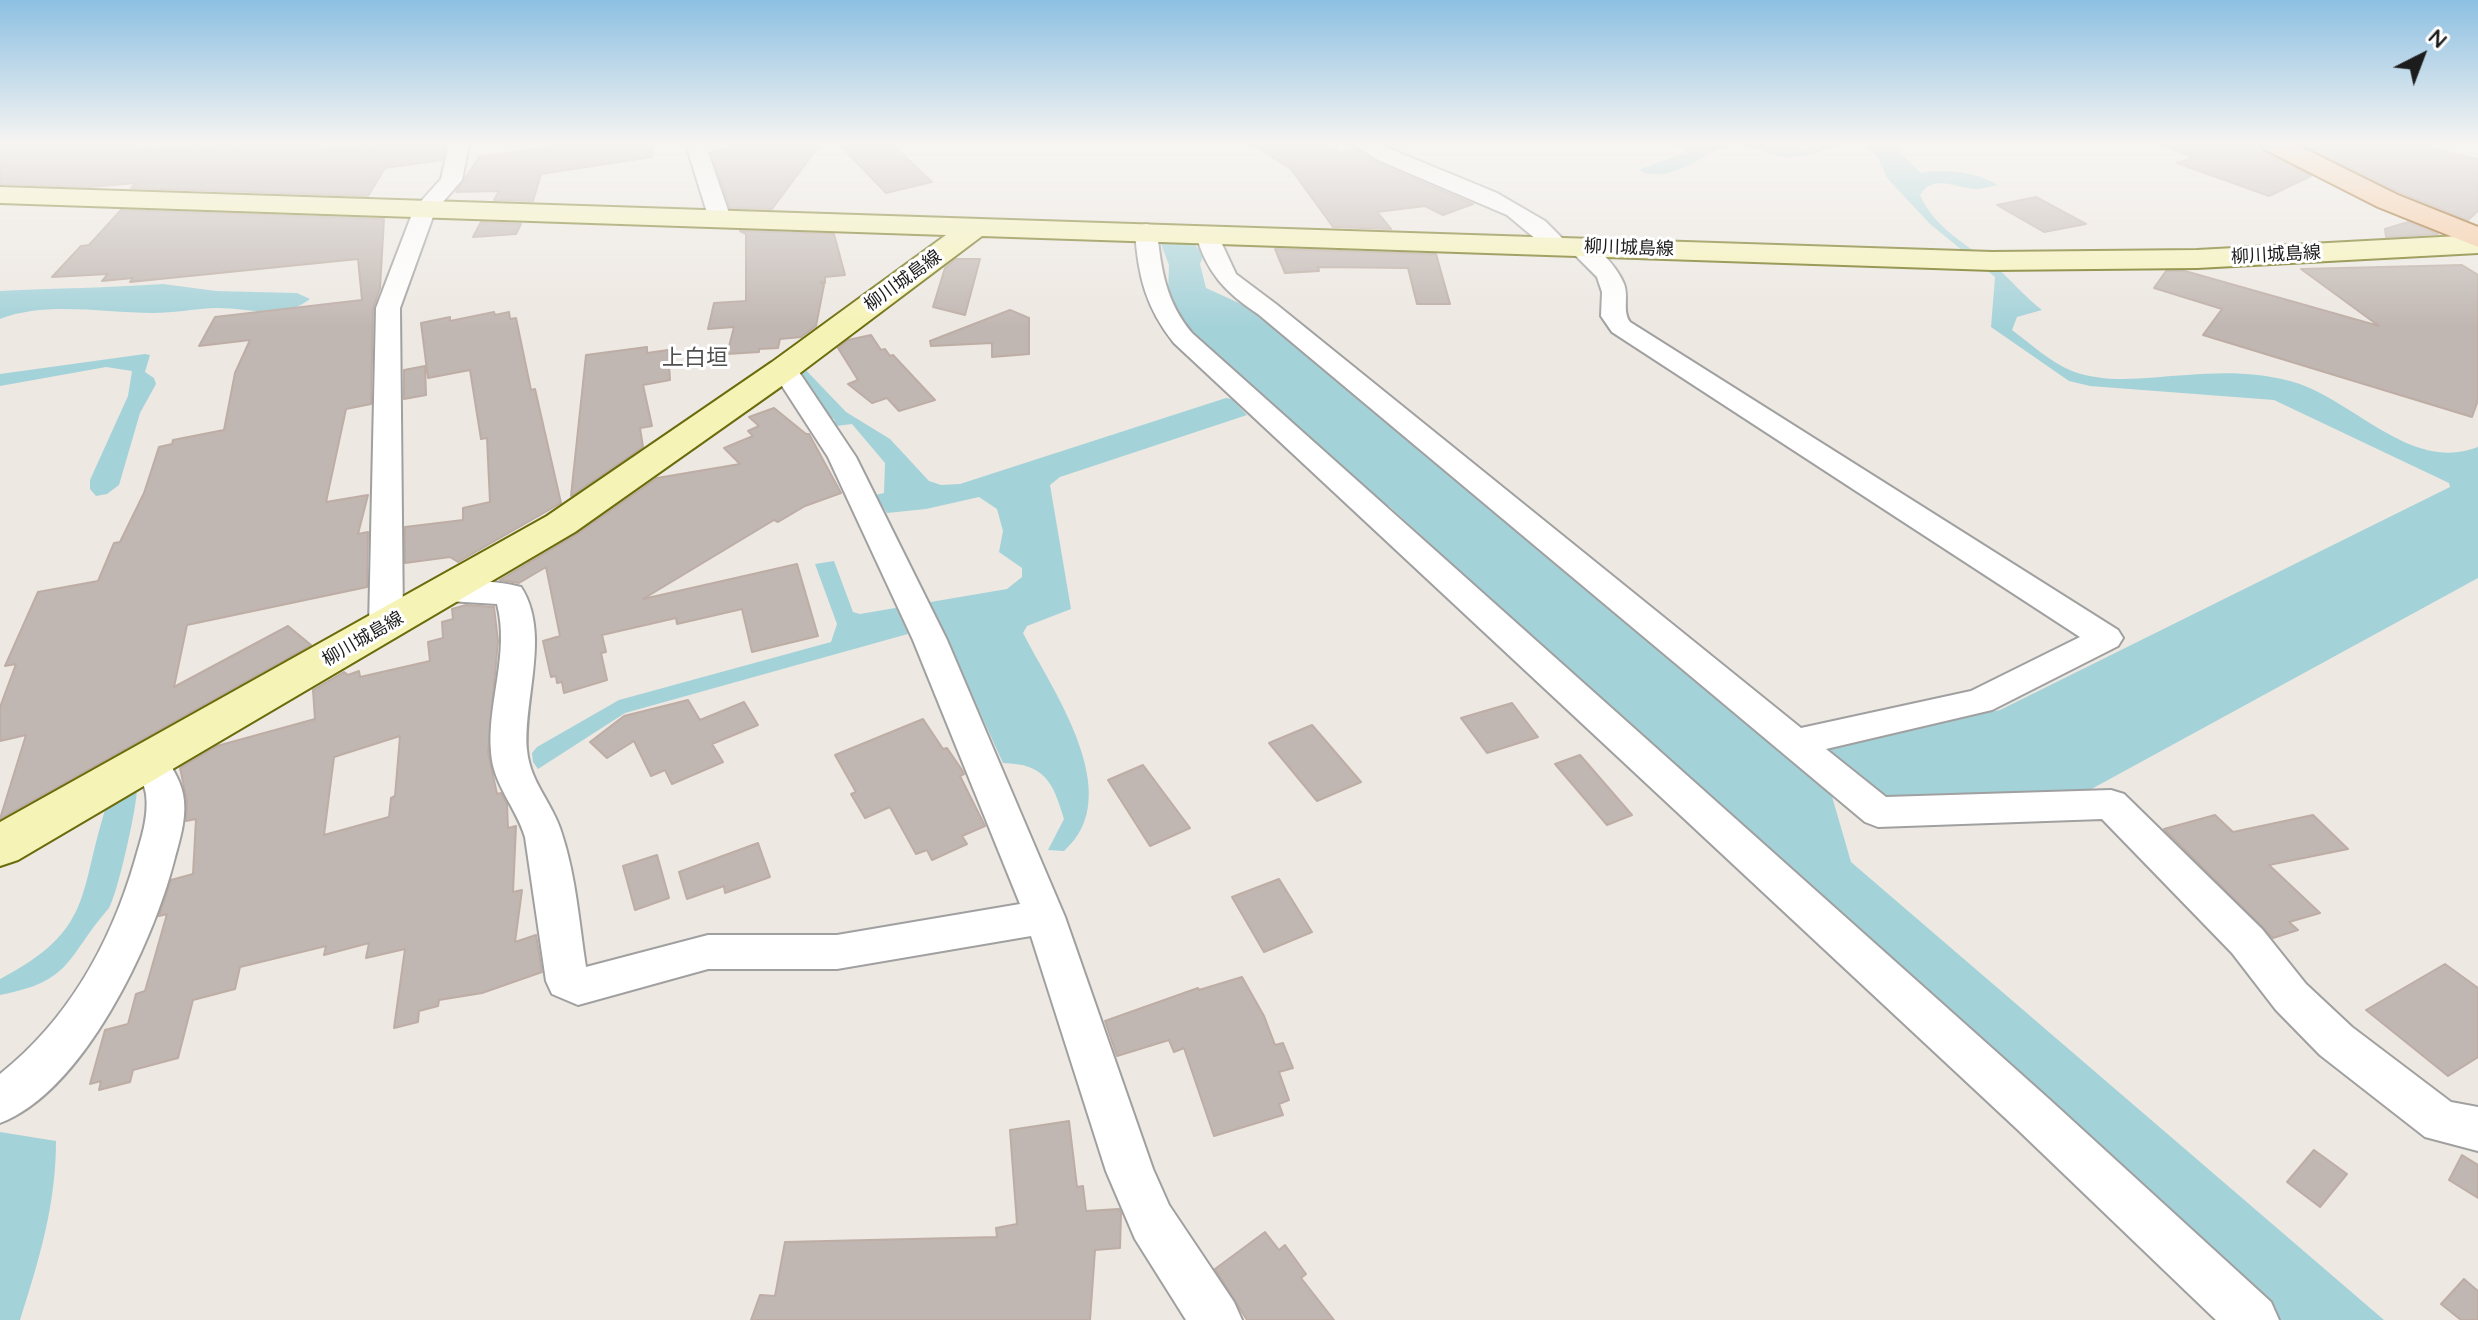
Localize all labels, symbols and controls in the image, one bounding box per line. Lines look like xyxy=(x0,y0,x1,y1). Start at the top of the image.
north arrow xyxy=(2382,16,2462,96)
text: N xyxy=(2423,22,2453,54)
street label: 柳川城島線 xyxy=(1584,236,1674,260)
street label: 柳川城島線 xyxy=(2230,242,2322,268)
street label: 柳川城島線 xyxy=(860,246,946,316)
district label: 上白垣 xyxy=(662,345,728,371)
street label: 柳川城島線 xyxy=(319,607,407,671)

